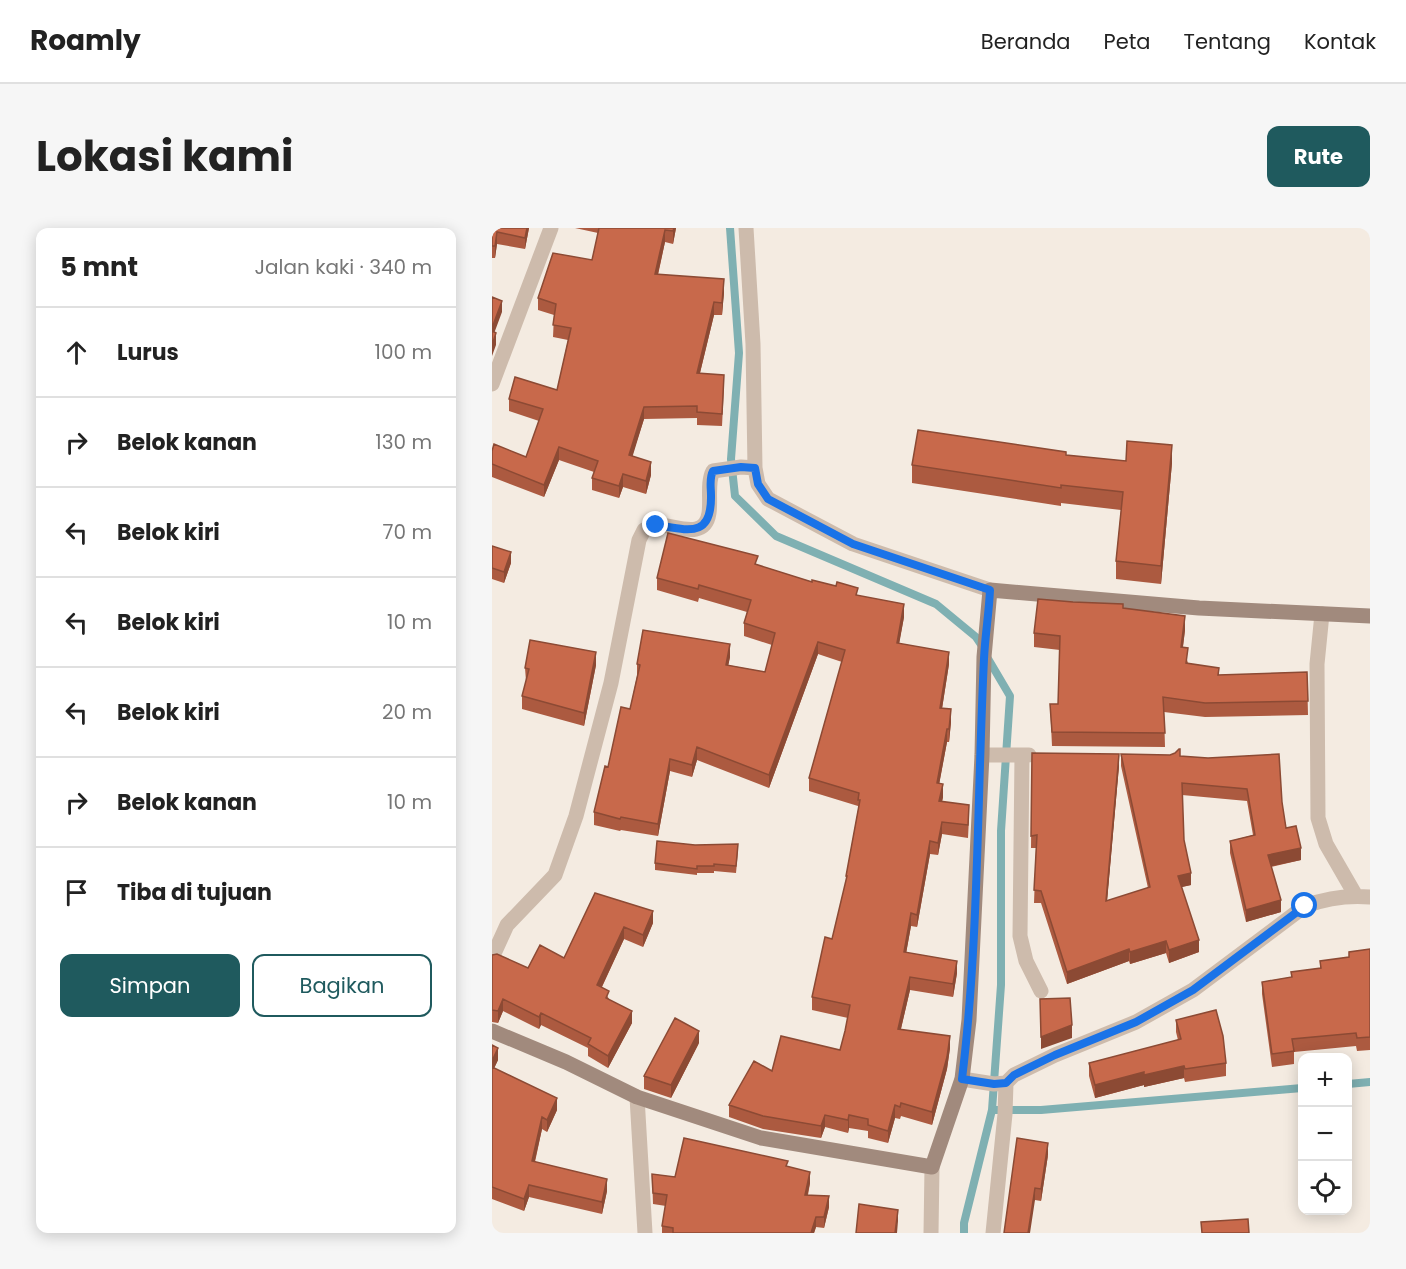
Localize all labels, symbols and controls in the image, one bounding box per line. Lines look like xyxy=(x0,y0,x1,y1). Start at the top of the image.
text: Roamly xyxy=(30,21,141,60)
text: Beranda xyxy=(981,27,1071,56)
text: Peta xyxy=(1104,27,1151,56)
text: Tentang xyxy=(1184,27,1271,56)
text: Kontak xyxy=(1304,27,1376,56)
button: Rute xyxy=(1267,126,1370,187)
text: Lokasi kami xyxy=(36,127,293,186)
text: 5 mnt xyxy=(60,249,138,285)
text: Jalan kaki · 340 m xyxy=(254,253,432,281)
icon: ahead xyxy=(60,336,93,369)
text: Lurus xyxy=(117,337,179,368)
text: 100 m xyxy=(375,338,432,366)
icon: right xyxy=(60,426,93,459)
text: Belok kanan xyxy=(117,427,257,458)
text: 130 m xyxy=(375,428,432,456)
route end xyxy=(642,511,668,537)
icon: left xyxy=(60,516,93,549)
text: Belok kiri xyxy=(117,517,220,548)
text: 70 m xyxy=(383,518,432,546)
icon: left xyxy=(60,606,93,639)
text: Belok kiri xyxy=(117,607,220,638)
text: 10 m xyxy=(387,608,432,636)
icon: left xyxy=(60,696,93,729)
text: Belok kiri xyxy=(117,697,220,728)
text: 20 m xyxy=(382,698,432,726)
icon: right xyxy=(60,786,93,819)
text: Belok kanan xyxy=(117,787,257,818)
text: 10 m xyxy=(387,788,432,816)
icon: arrive xyxy=(60,876,93,909)
text: Tiba di tujuan xyxy=(117,877,272,908)
route start xyxy=(1291,892,1317,918)
button: Simpan xyxy=(60,954,240,1017)
button: Bagikan xyxy=(252,954,432,1017)
map controls xyxy=(1298,1053,1352,1215)
button: + xyxy=(1298,1053,1352,1107)
button: − xyxy=(1298,1107,1352,1161)
button: locate xyxy=(1298,1161,1352,1215)

